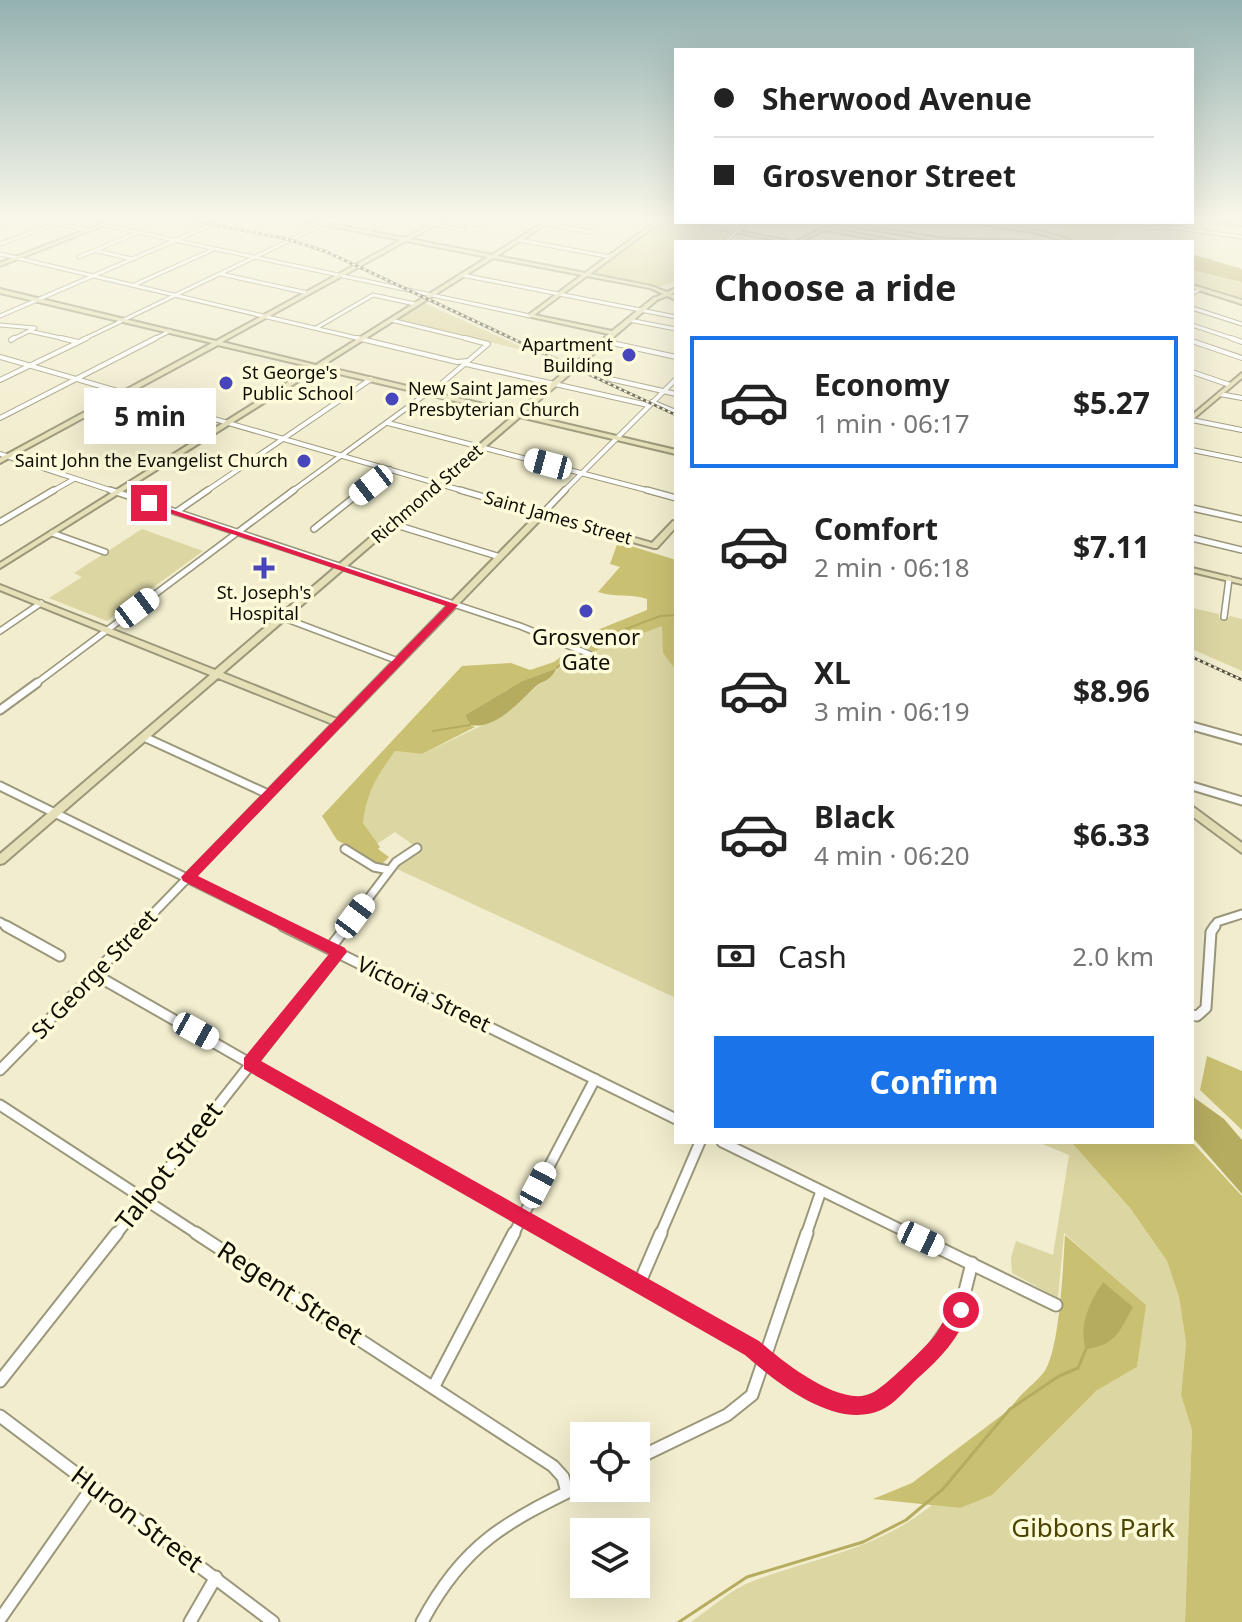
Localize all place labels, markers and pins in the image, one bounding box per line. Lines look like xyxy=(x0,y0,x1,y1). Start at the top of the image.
place label: Apartment Building xyxy=(522,332,613,377)
marker: Apartment Building xyxy=(620,346,638,364)
place label: St George's Public School xyxy=(242,360,354,405)
marker: St George's Public School xyxy=(217,374,235,392)
place label: New Saint James Presbyterian Church xyxy=(408,376,580,421)
marker: New Saint James Presbyterian Church xyxy=(383,390,401,408)
place label: Saint John the Evangelist Church xyxy=(15,448,288,472)
marker: Saint John the Evangelist Church xyxy=(295,452,313,470)
marker: St. Joseph's Hospital xyxy=(253,557,275,579)
place label: St. Joseph's Hospital xyxy=(217,580,311,625)
marker: Grosvenor Gate xyxy=(577,602,595,620)
place label: Grosvenor Gate xyxy=(532,621,640,676)

